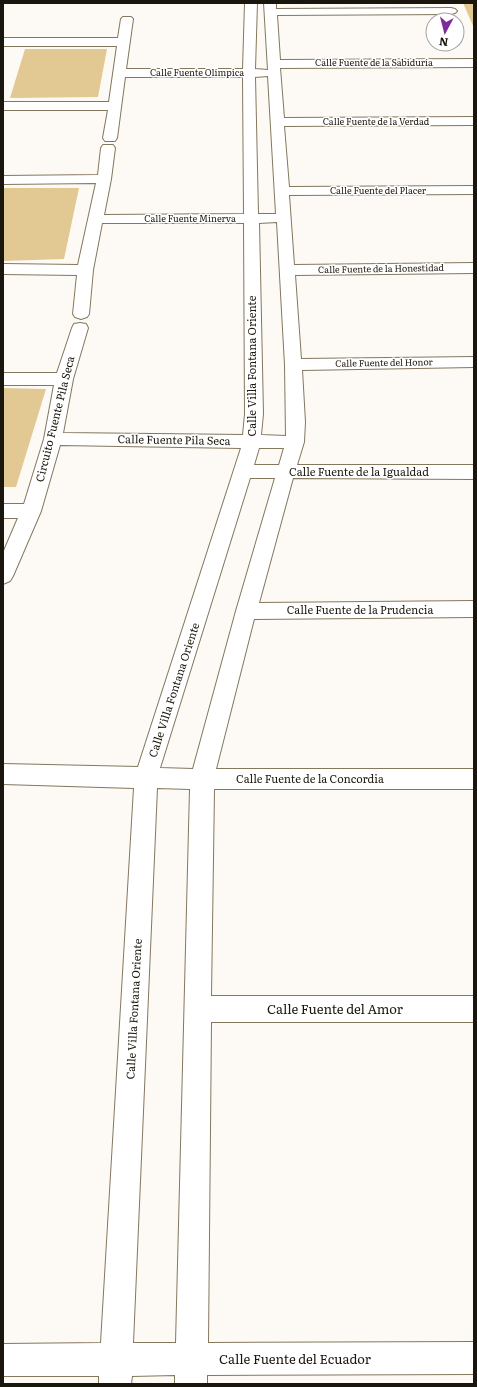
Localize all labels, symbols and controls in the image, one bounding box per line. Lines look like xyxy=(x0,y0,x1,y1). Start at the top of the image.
north arrow xyxy=(425,12,465,52)
text: N xyxy=(438,34,449,51)
street label: Calle Fuente de la Sabiduría xyxy=(315,55,433,69)
street label: Calle Fuente Olímpica xyxy=(150,65,244,79)
street label: Calle Fuente de la Verdad xyxy=(323,114,430,128)
street label: Calle Fuente del Placer xyxy=(330,183,427,197)
street label: Calle Fuente Minerva xyxy=(144,211,236,225)
street label: Calle Fuente de la Honestidad xyxy=(318,260,445,276)
street label: Calle Villa Fontana Oriente xyxy=(243,295,259,436)
street label: Circuito Fuente Pila Seca xyxy=(31,354,77,484)
street label: Calle Fuente del Honor xyxy=(335,354,434,370)
street label: Calle Fuente Pila Seca xyxy=(117,430,231,448)
street label: Calle Fuente de la Igualdad xyxy=(289,463,429,479)
street label: Calle Fuente de la Prudencia xyxy=(287,601,433,617)
street label: Calle Villa Fontana Oriente xyxy=(144,620,203,759)
street label: Calle Fuente de la Concordia xyxy=(236,770,384,786)
street label: Calle Villa Fontana Oriente xyxy=(121,938,145,1080)
street label: Calle Fuente del Amor xyxy=(267,999,404,1018)
street label: Calle Fuente del Ecuador xyxy=(219,1349,372,1368)

